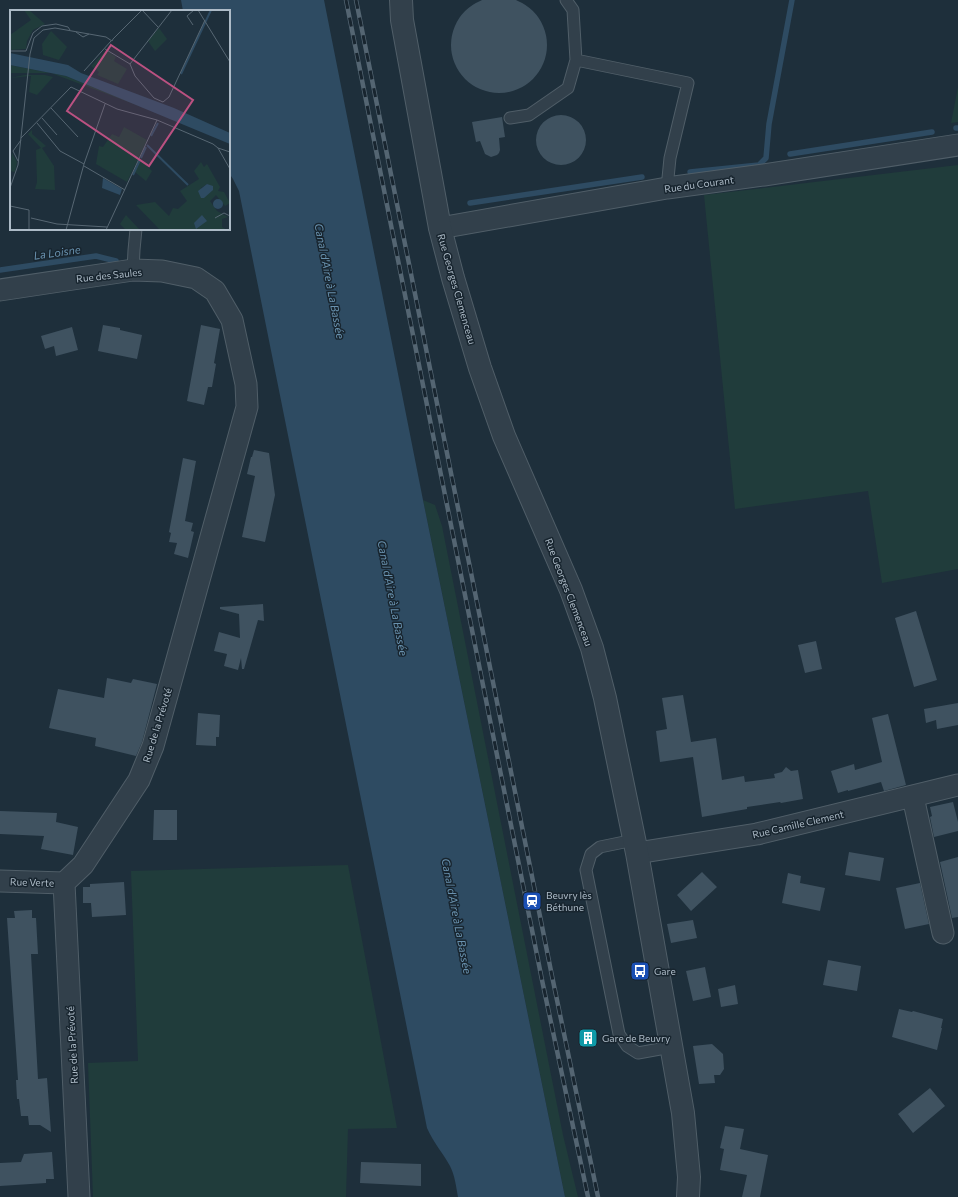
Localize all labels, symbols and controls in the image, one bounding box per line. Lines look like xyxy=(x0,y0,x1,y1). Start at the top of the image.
inset map xyxy=(10,10,230,230)
street label: Rue du Courant xyxy=(663,173,735,195)
water label: Canal d'Aire à La Bassée xyxy=(312,222,348,340)
street label: Rue Georges Clemenceau xyxy=(435,232,479,346)
water label: La Loisne xyxy=(33,242,81,262)
street label: Rue des Saules xyxy=(76,266,143,284)
street label: Rue Georges Clemenceau xyxy=(543,536,595,648)
water label: Canal d'Aire à La Bassée xyxy=(375,539,411,657)
street label: Rue de la Prévoté xyxy=(140,686,174,764)
street label: Rue Camille Clement xyxy=(751,808,845,840)
water label: Canal d'Aire à La Bassée xyxy=(439,857,475,975)
street label: Rue Verte xyxy=(10,875,54,889)
place label: Beuvry lès Béthune xyxy=(546,889,592,913)
station icon: Beuvry lès Béthune xyxy=(521,890,543,912)
bus stop icon: Gare xyxy=(629,960,651,982)
place label: Gare xyxy=(654,965,676,977)
street label: Rue de la Prévoté xyxy=(64,1006,80,1084)
building icon: Gare de Beuvry xyxy=(577,1027,599,1049)
place label: Gare de Beuvry xyxy=(602,1032,670,1044)

